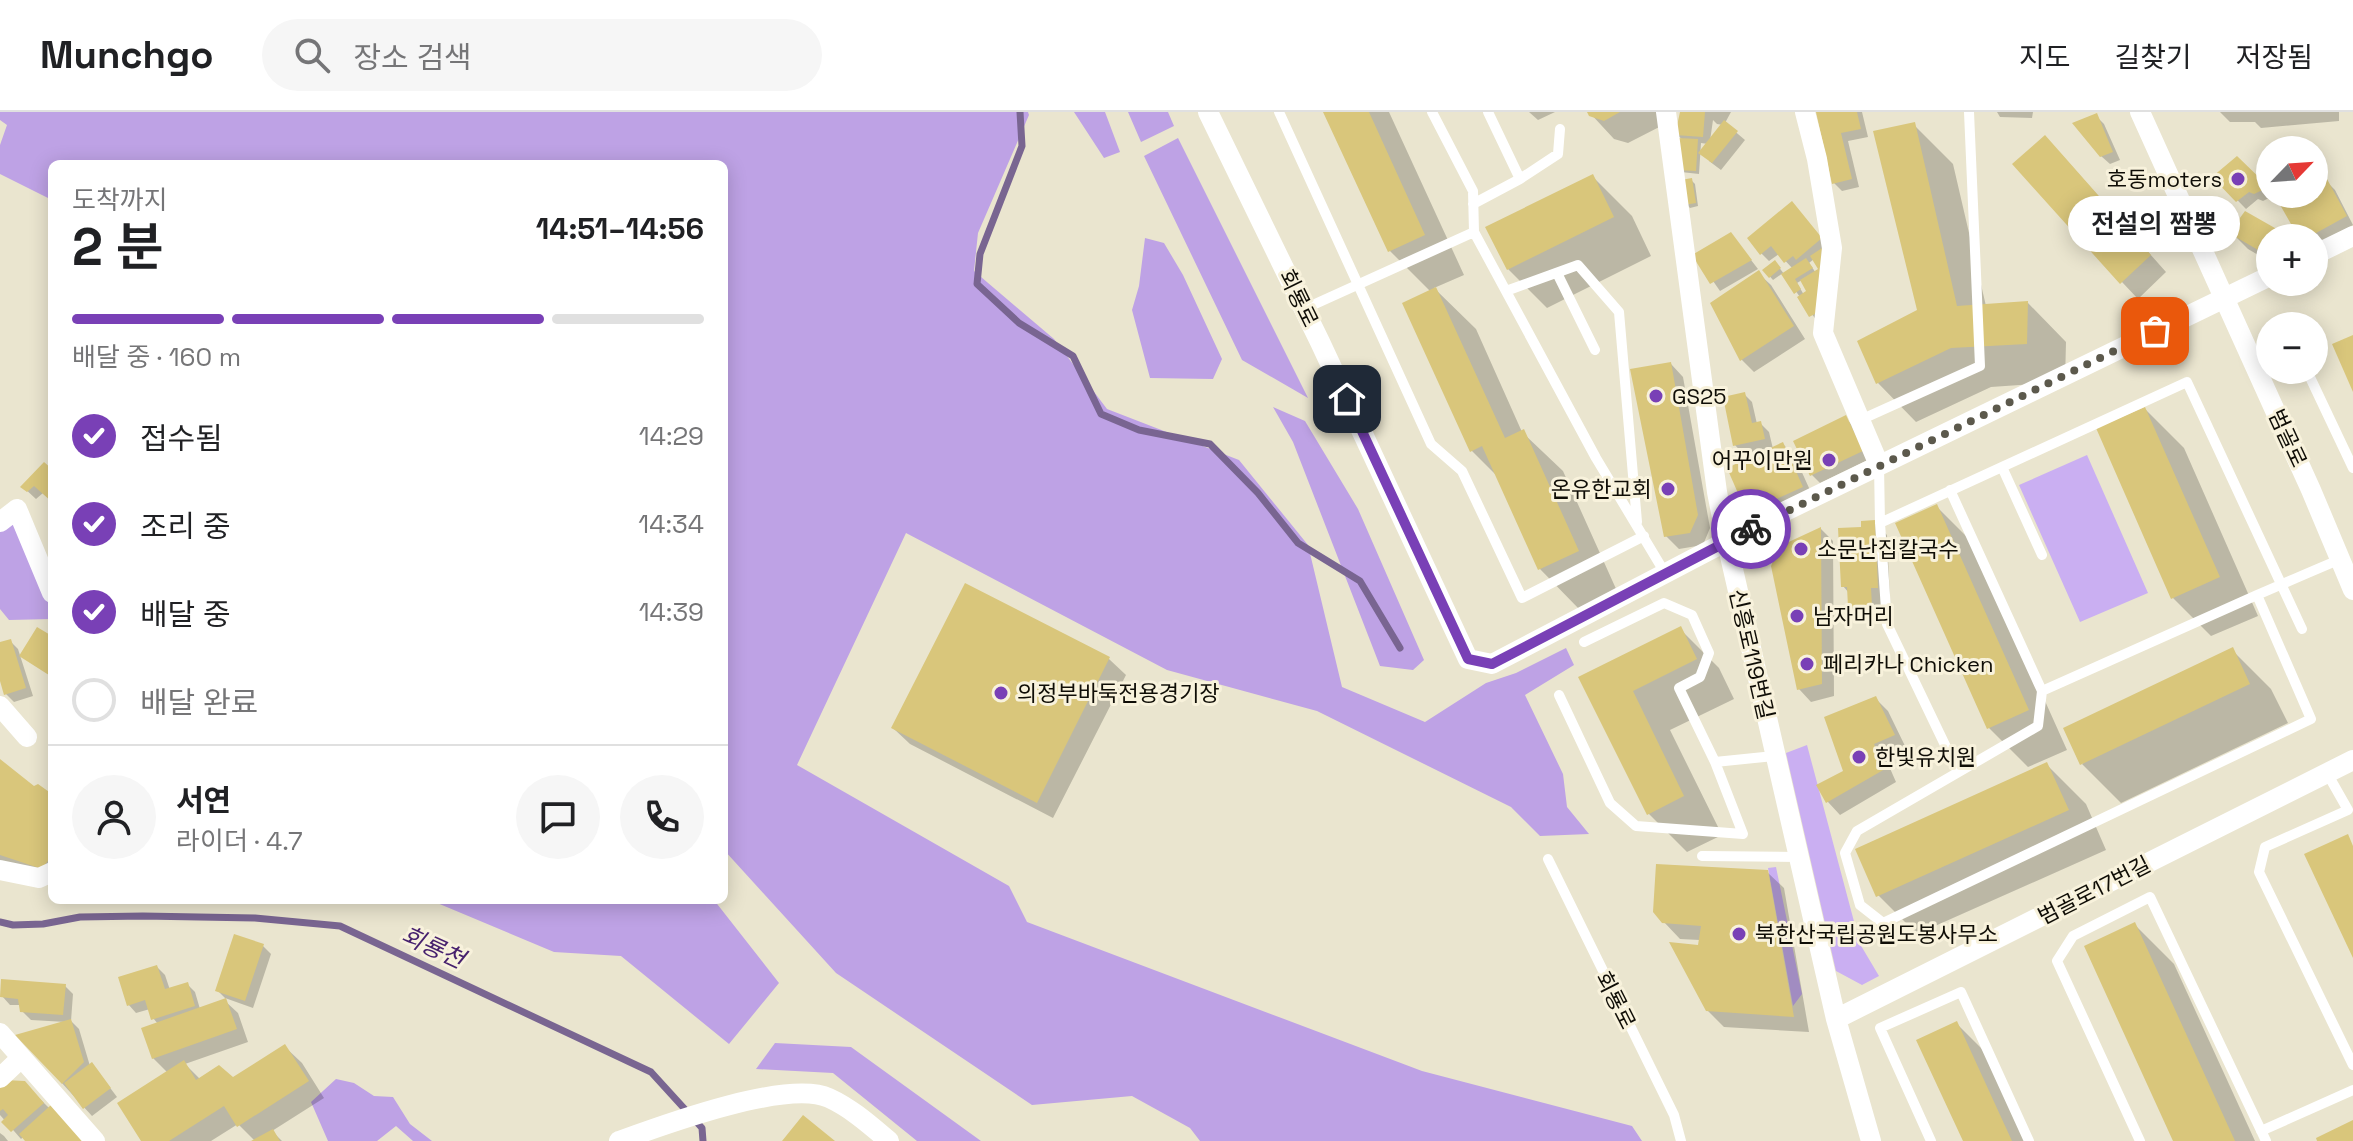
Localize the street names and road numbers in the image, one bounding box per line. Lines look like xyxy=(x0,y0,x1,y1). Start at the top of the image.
street label: 회룡로 xyxy=(1273,265,1325,331)
street label: 범골로 xyxy=(2262,405,2314,471)
street label: 신흥로119번길 xyxy=(1723,586,1781,722)
street label: 범골로17번길 xyxy=(2033,850,2155,930)
street label: 회룡로 xyxy=(1590,967,1642,1033)

